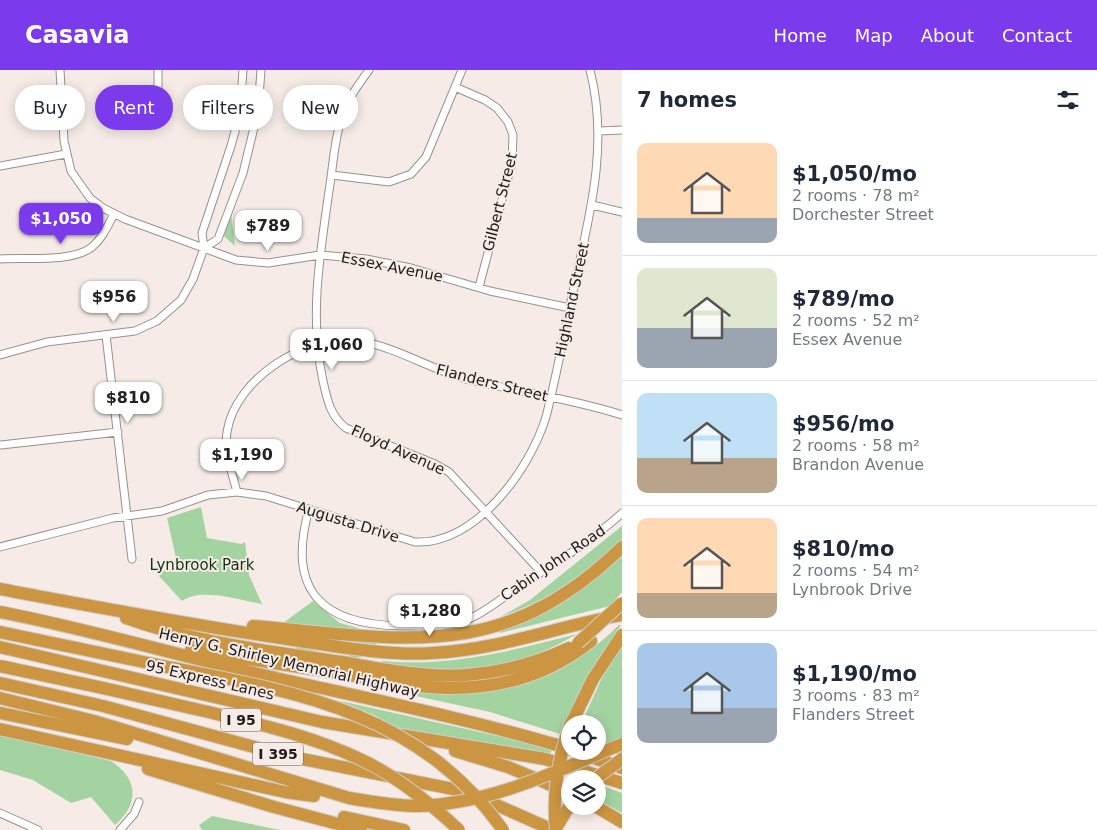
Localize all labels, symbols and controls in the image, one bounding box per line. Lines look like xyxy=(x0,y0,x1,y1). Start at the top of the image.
text: Casavia xyxy=(25,21,129,49)
text: Home xyxy=(774,25,827,46)
text: Map xyxy=(855,25,893,46)
text: About xyxy=(921,25,974,46)
text: Contact xyxy=(1002,25,1072,46)
chip: Buy xyxy=(15,85,85,130)
chip: Rent xyxy=(95,85,173,130)
chip: Filters xyxy=(183,85,273,130)
chip: New xyxy=(283,85,358,130)
icon: filters xyxy=(1054,86,1082,114)
text: 7 homes xyxy=(637,88,737,112)
street label: Gilbert Street xyxy=(479,151,521,253)
text: $1,050/mo xyxy=(792,162,917,186)
icon: home xyxy=(677,163,737,223)
text: 2 rooms · 78 m² xyxy=(792,186,920,205)
pin: $1,050 xyxy=(20,202,102,245)
text: Dorchester Street xyxy=(792,205,934,224)
text: $1,050 xyxy=(30,209,92,228)
pin: $789 xyxy=(238,210,298,252)
text: $789 xyxy=(246,216,290,235)
street label: Highland Street xyxy=(551,241,593,359)
street label: Essex Avenue xyxy=(340,248,444,286)
pin: $956 xyxy=(84,280,144,323)
text: $956 xyxy=(92,287,136,306)
text: $789/mo xyxy=(792,287,894,311)
icon: home xyxy=(677,288,737,348)
text: 2 rooms · 52 m² xyxy=(792,311,920,330)
pin: $1,060 xyxy=(291,328,373,371)
text: Essex Avenue xyxy=(792,330,902,349)
text: $1,060 xyxy=(301,335,363,354)
street label: Flanders Street xyxy=(434,360,550,406)
pin: $810 xyxy=(98,382,158,424)
text: $810 xyxy=(106,388,150,407)
text: $956/mo xyxy=(792,412,894,436)
icon: home xyxy=(677,413,737,473)
street label: Floyd Avenue xyxy=(348,421,448,479)
text: 2 rooms · 58 m² xyxy=(792,436,920,455)
pin: $1,190 xyxy=(201,438,283,481)
text: $1,190 xyxy=(211,445,273,464)
text: Brandon Avenue xyxy=(792,455,924,474)
street label: Augusta Drive xyxy=(294,498,402,546)
street label: Cabin John Road xyxy=(497,521,609,605)
text: $810/mo xyxy=(792,537,894,561)
icon: home xyxy=(677,538,737,598)
park label: Lynbrook Park xyxy=(150,556,255,574)
text: 2 rooms · 54 m² xyxy=(792,561,920,580)
text: Lynbrook Drive xyxy=(792,580,912,599)
pin: $1,280 xyxy=(389,594,471,637)
text: $1,280 xyxy=(399,601,461,620)
street label: Henry G. Shirley Memorial Highway xyxy=(157,624,421,702)
street label: 95 Express Lanes xyxy=(144,656,276,704)
text: $1,190/mo xyxy=(792,662,917,686)
icon: home xyxy=(677,663,737,723)
text: 3 rooms · 83 m² xyxy=(792,686,920,705)
text: Flanders Street xyxy=(792,705,914,724)
road number: I 95 xyxy=(221,708,261,732)
map controls xyxy=(561,715,606,815)
button: locate xyxy=(561,715,606,760)
road number: I 395 xyxy=(253,742,303,766)
button: layers xyxy=(561,770,606,815)

